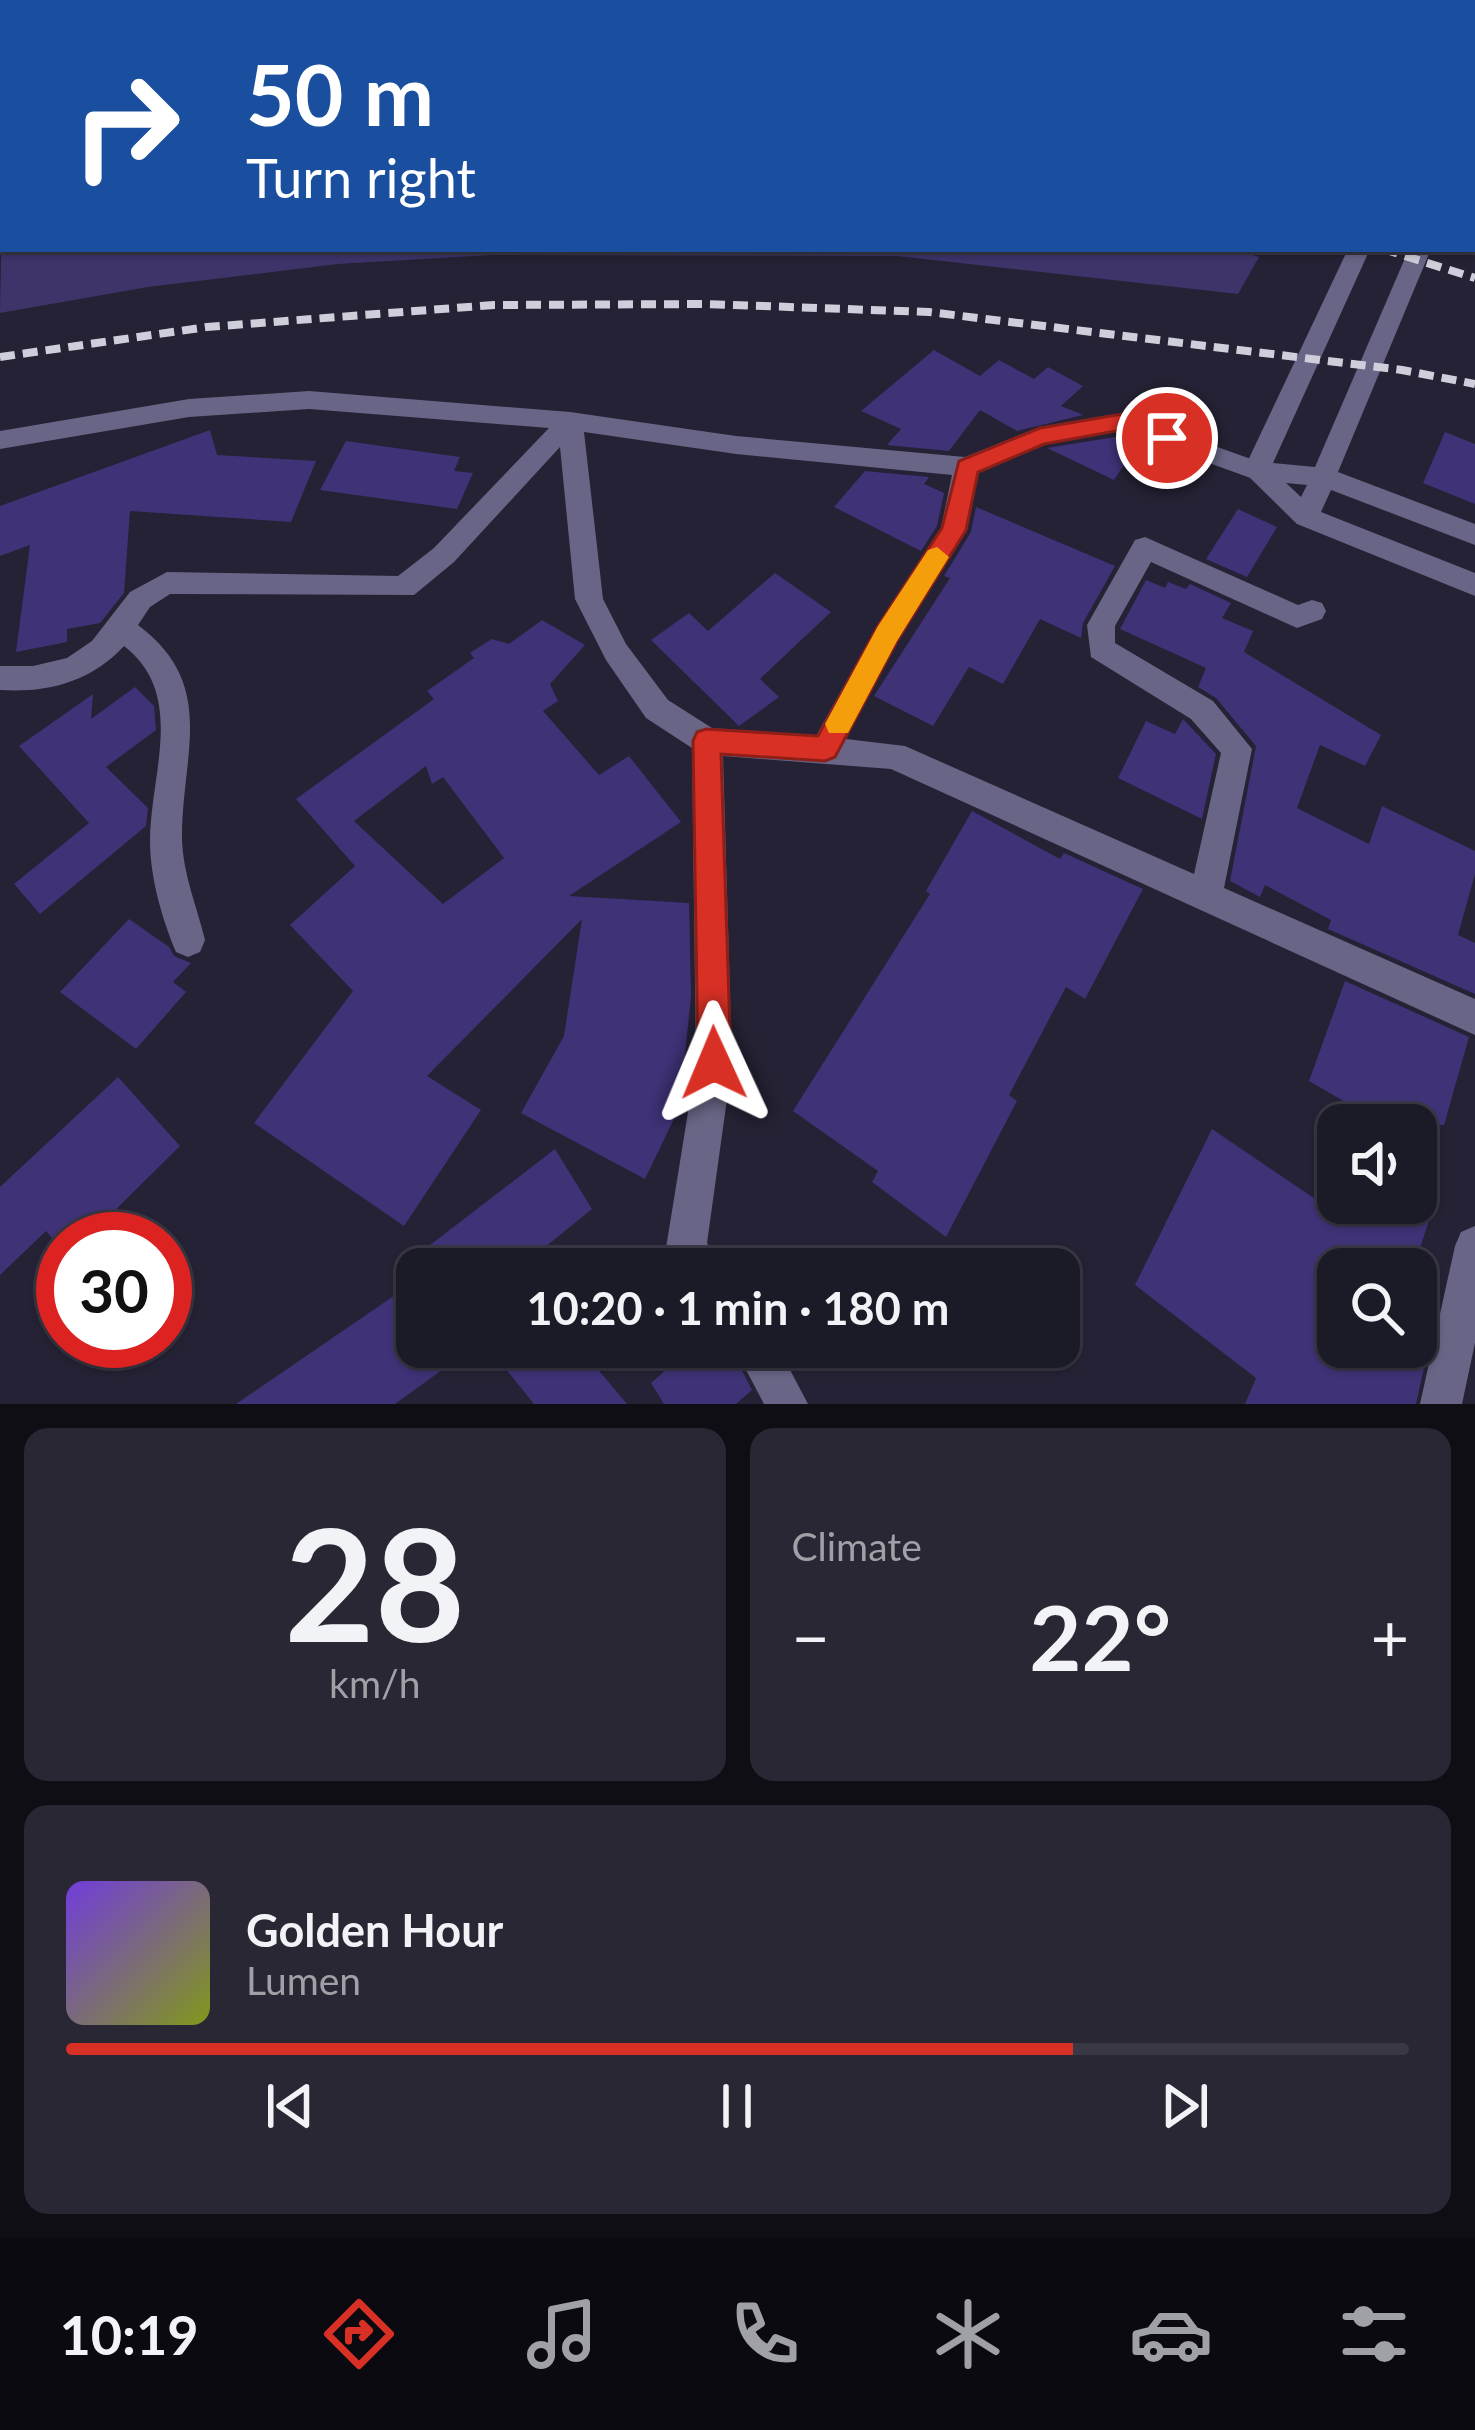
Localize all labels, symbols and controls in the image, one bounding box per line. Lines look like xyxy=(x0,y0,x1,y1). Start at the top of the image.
text: 50 m xyxy=(246,43,434,144)
icon: right xyxy=(48,48,204,204)
text: Turn right xyxy=(246,145,476,210)
pin xyxy=(1116,387,1218,489)
icon: arrive xyxy=(1134,405,1200,471)
position arrow xyxy=(651,1000,777,1126)
map controls xyxy=(1317,1104,1437,1368)
button: sound xyxy=(1317,1104,1437,1224)
speed limit sign: 30 xyxy=(36,1212,192,1368)
button: search xyxy=(1317,1248,1437,1368)
text: 10:20 · 1 min · 180 m xyxy=(527,1281,949,1335)
text: 28 xyxy=(284,1488,465,1675)
text: Climate xyxy=(792,1523,922,1569)
text: 22° xyxy=(1029,1582,1171,1690)
text: − xyxy=(792,1597,830,1676)
text: + xyxy=(1371,1597,1409,1676)
text: km/h xyxy=(329,1660,420,1706)
text: Golden Hour xyxy=(246,1903,503,1957)
text: Lumen xyxy=(246,1957,361,2003)
icon: previous xyxy=(257,2073,323,2139)
icon: pause xyxy=(704,2073,770,2139)
icon: next xyxy=(1152,2073,1218,2139)
icon: directions xyxy=(317,2292,401,2376)
icon: music xyxy=(520,2292,604,2376)
icon: phone xyxy=(723,2292,807,2376)
icon: climate xyxy=(926,2292,1010,2376)
icon: car xyxy=(1129,2292,1213,2376)
icon: filters xyxy=(1332,2292,1416,2376)
text: 10:19 xyxy=(59,2302,199,2367)

